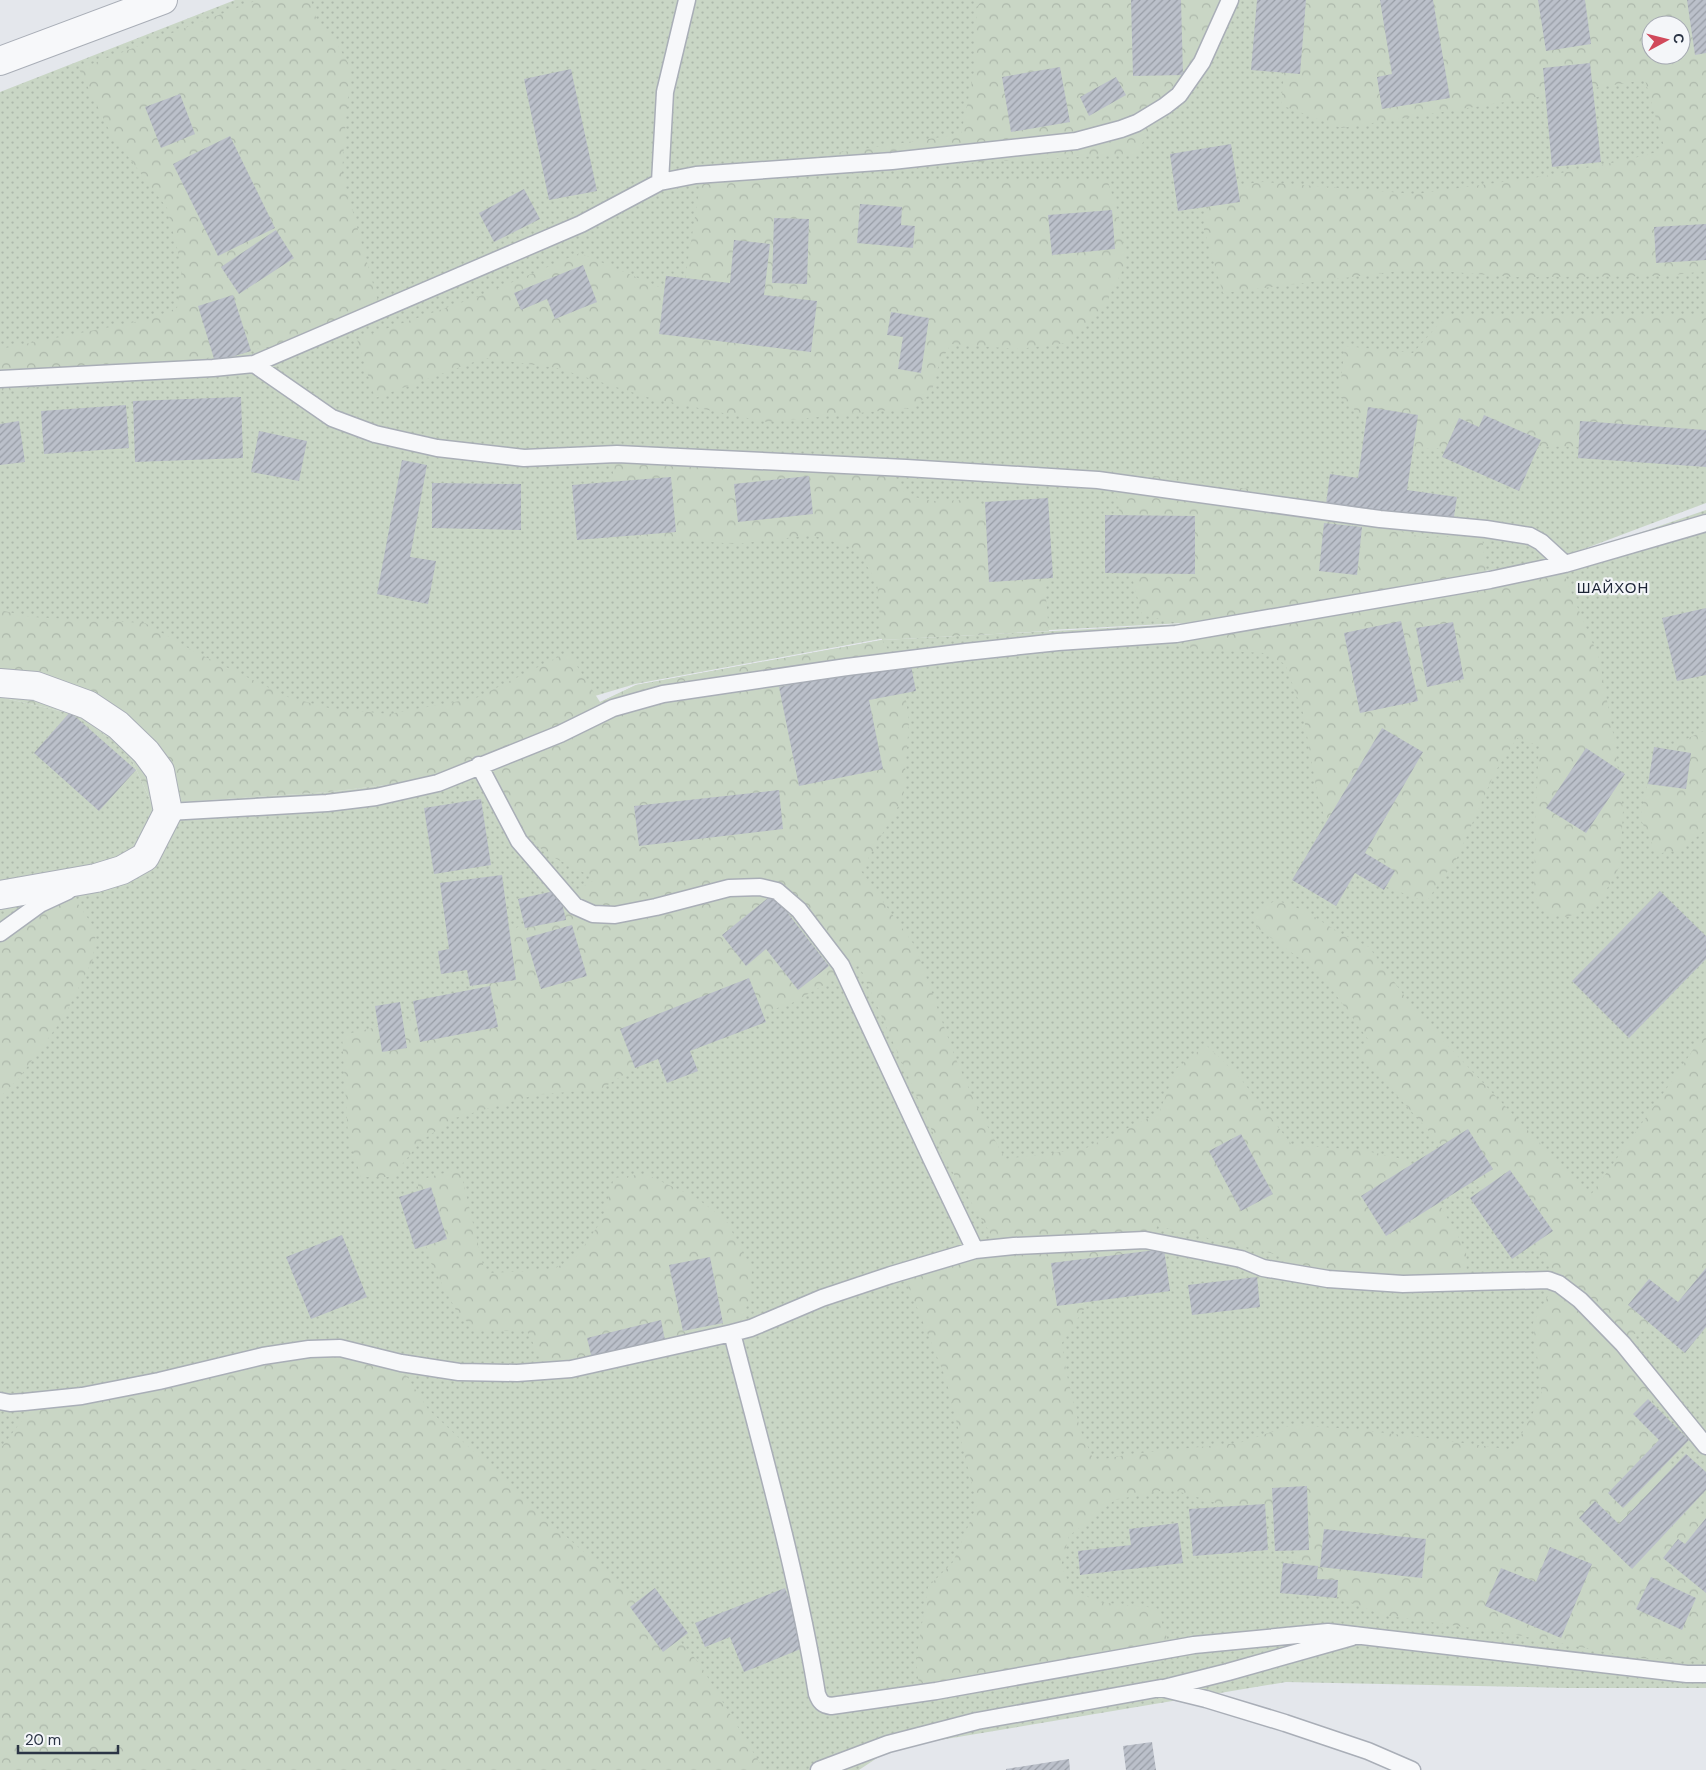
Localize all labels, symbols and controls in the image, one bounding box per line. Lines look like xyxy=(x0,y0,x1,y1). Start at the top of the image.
north arrow xyxy=(1641,15,1691,65)
text: С xyxy=(1669,32,1688,45)
district label: ШАЙХОН xyxy=(1577,578,1649,598)
scale bar xyxy=(18,1722,118,1754)
text: 20 m xyxy=(25,1730,61,1750)

